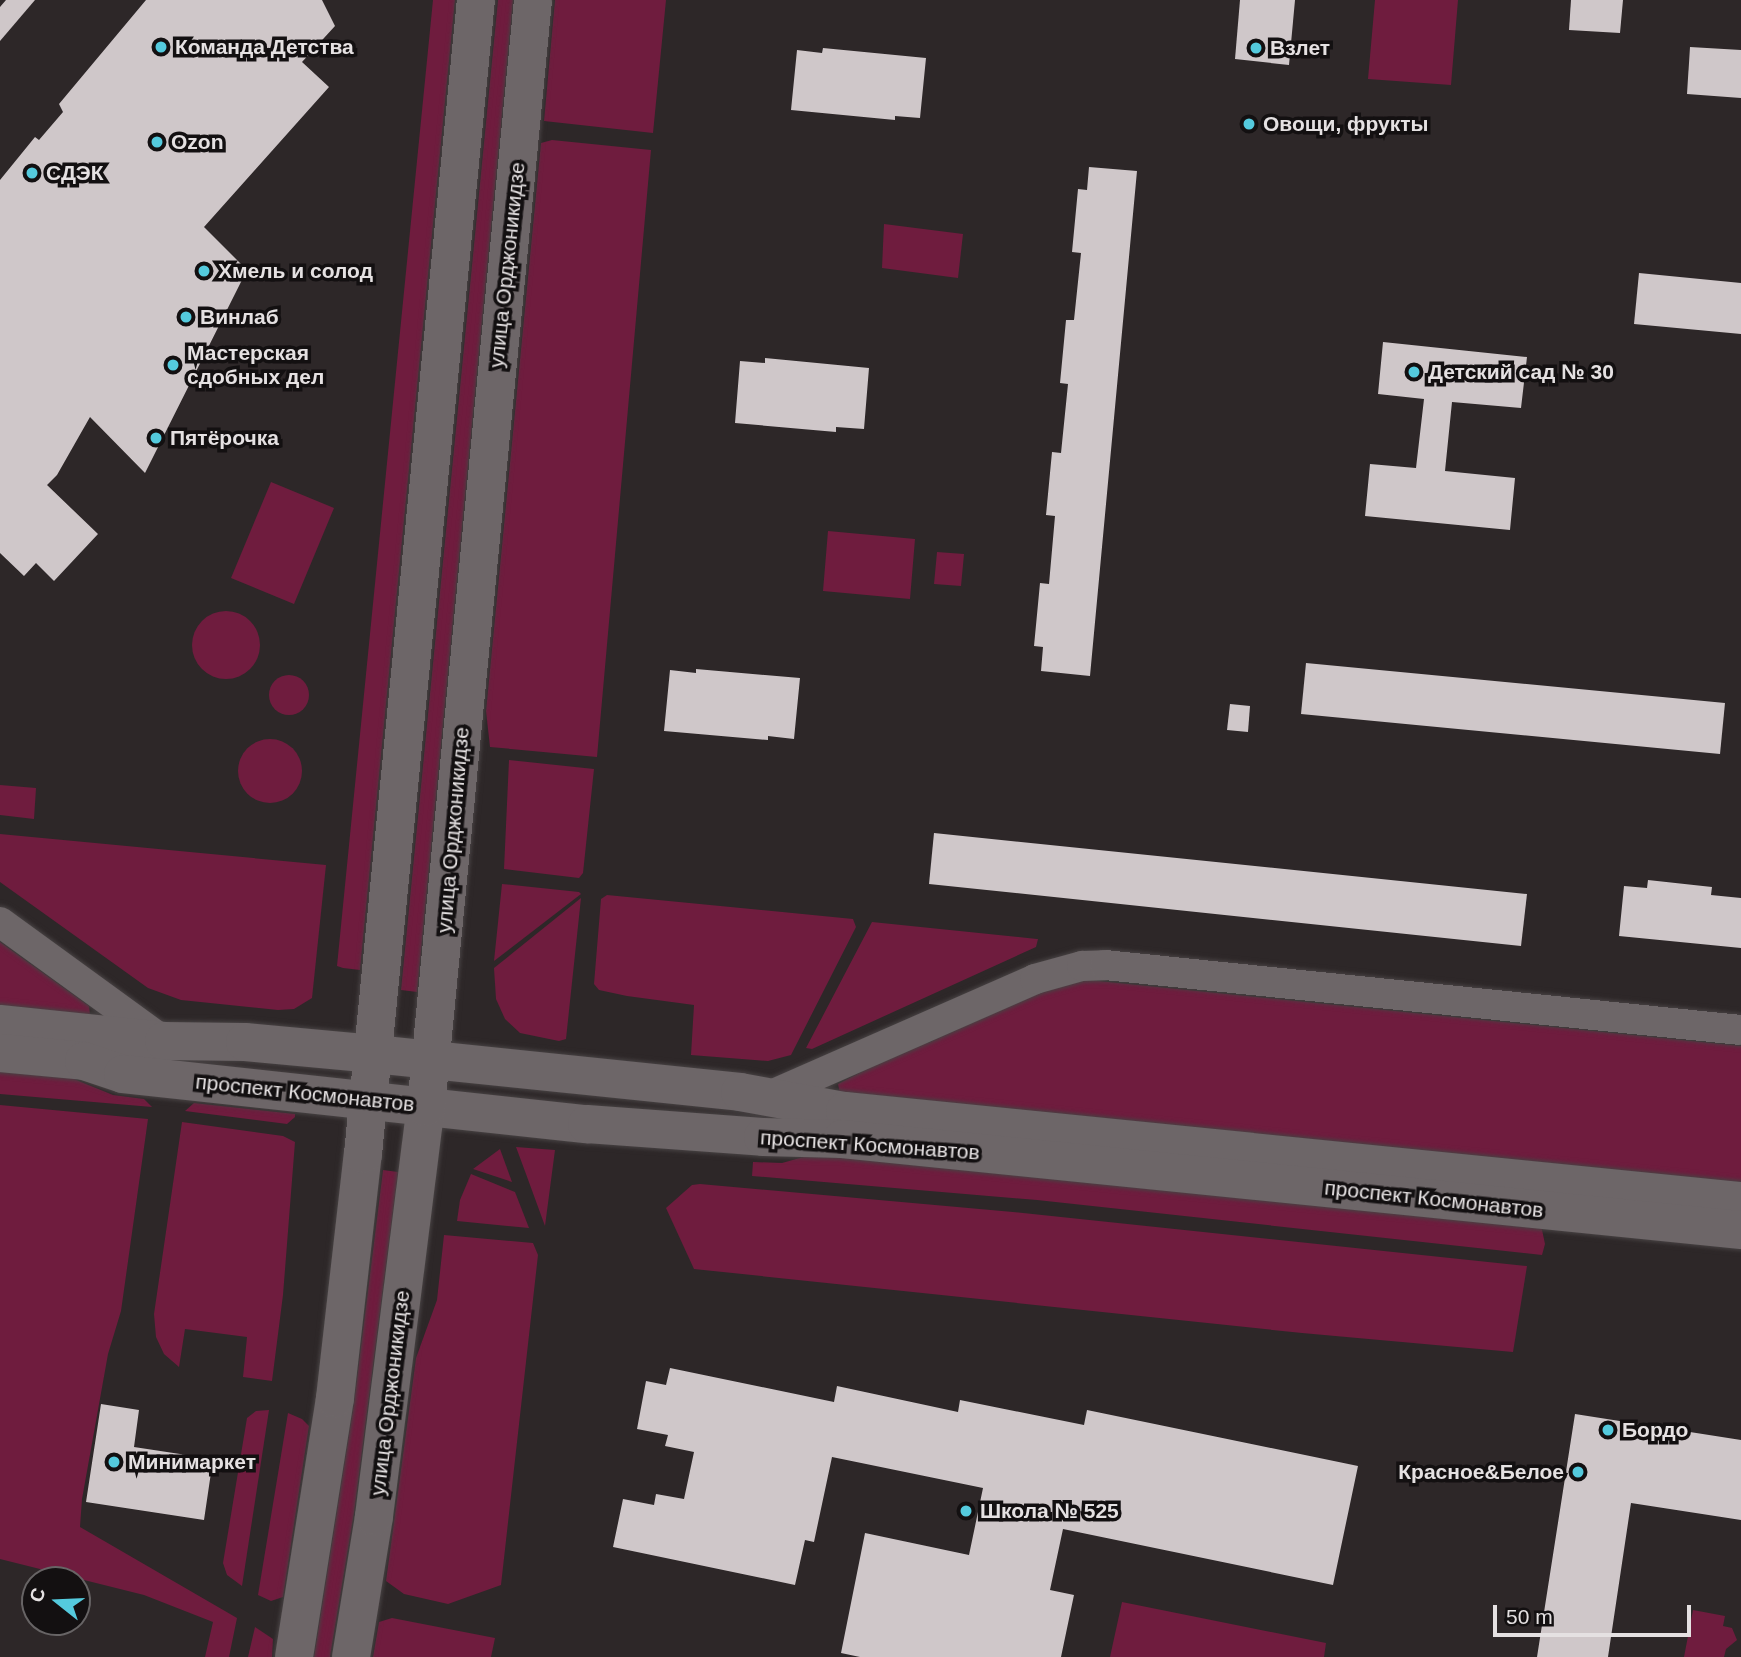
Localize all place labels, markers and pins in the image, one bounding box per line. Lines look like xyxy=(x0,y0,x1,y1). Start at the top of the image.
place label: Команда Детства xyxy=(175,34,354,60)
place label: Взлет xyxy=(1270,35,1330,61)
marker: Команда Детства xyxy=(153,39,169,55)
marker: Взлет xyxy=(1248,40,1264,56)
place label: Овощи, фрукты xyxy=(1263,111,1428,137)
marker: Овощи, фрукты xyxy=(1241,116,1257,132)
place label: Ozon xyxy=(171,129,223,155)
marker: Ozon xyxy=(149,134,165,150)
place label: СДЭК xyxy=(46,160,104,186)
marker: СДЭК xyxy=(24,165,40,181)
place label: Хмель и солод xyxy=(218,258,373,284)
marker: Хмель и солод xyxy=(196,263,212,279)
place label: Винлаб xyxy=(200,304,279,330)
marker: Винлаб xyxy=(178,309,194,325)
place label: Мастерская сдобных дел xyxy=(187,340,324,390)
marker: Мастерская сдобных дел xyxy=(165,357,181,373)
place label: Детский сад № 30 xyxy=(1428,359,1614,385)
marker: Детский сад № 30 xyxy=(1406,364,1422,380)
place label: Пятёрочка xyxy=(170,425,279,451)
marker: Пятёрочка xyxy=(148,430,164,446)
place label: Бордо xyxy=(1622,1417,1688,1443)
marker: Бордо xyxy=(1600,1422,1616,1438)
place label: Минимаркет xyxy=(128,1449,256,1475)
marker: Минимаркет xyxy=(106,1454,122,1470)
place label: Красное&Белое xyxy=(1398,1459,1564,1485)
marker: Красное&Белое xyxy=(1570,1464,1586,1480)
place label: Школа № 525 xyxy=(980,1498,1119,1524)
marker: Школа № 525 xyxy=(958,1503,974,1519)

